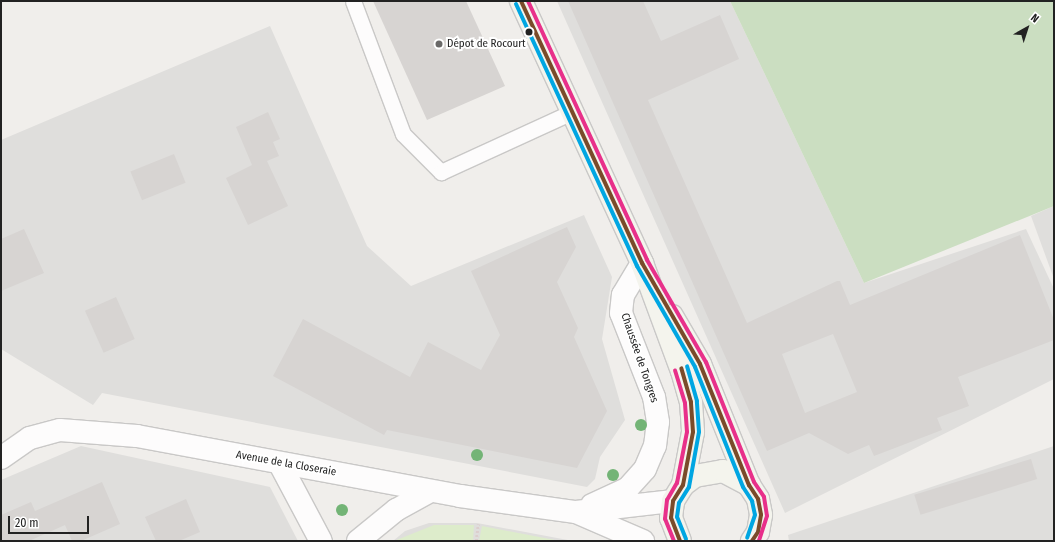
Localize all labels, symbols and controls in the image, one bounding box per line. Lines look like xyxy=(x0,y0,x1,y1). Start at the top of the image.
north arrow xyxy=(1007,8,1047,48)
text: N xyxy=(1028,11,1042,25)
unlabelled marker xyxy=(524,27,534,37)
place label: Dépot de Rocourt xyxy=(447,37,526,51)
marker: Dépot de Rocourt xyxy=(434,39,444,49)
street label: Chaussée de Tongres xyxy=(617,311,661,405)
street label: Avenue de la Closeraie xyxy=(235,449,337,479)
scale bar xyxy=(10,508,91,534)
text: 20 m xyxy=(15,516,39,530)

